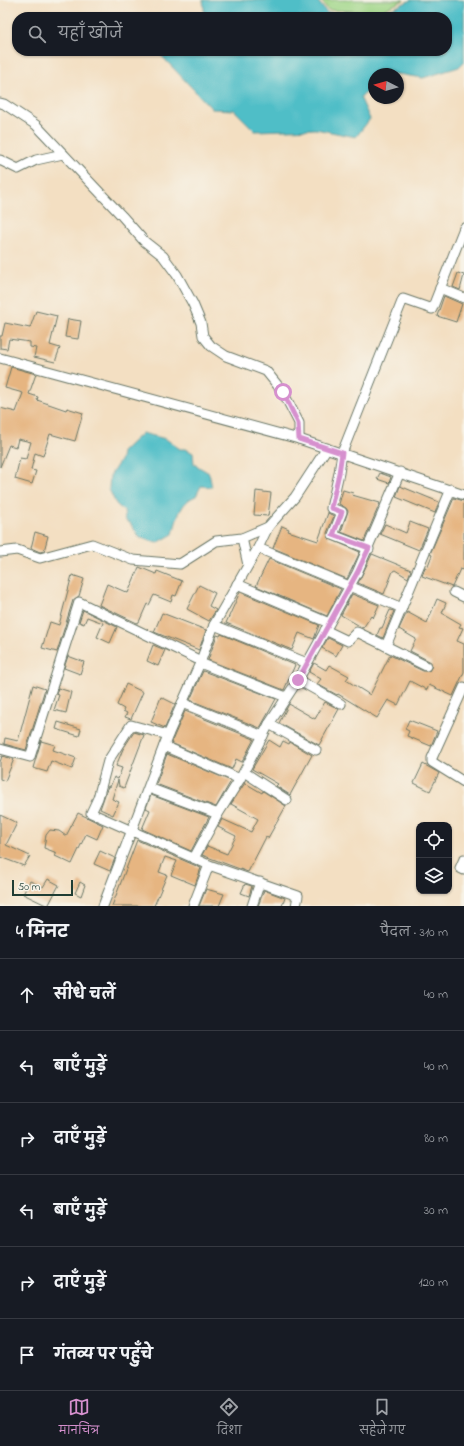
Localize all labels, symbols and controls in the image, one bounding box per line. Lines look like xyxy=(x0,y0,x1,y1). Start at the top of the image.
search box xyxy=(12,12,452,56)
icon: search xyxy=(26,23,48,45)
text: यहाँ खोजें xyxy=(58,23,122,45)
north arrow xyxy=(368,68,404,104)
route start xyxy=(274,383,292,401)
route end xyxy=(289,671,307,689)
map controls xyxy=(416,822,452,894)
button: locate xyxy=(416,822,452,858)
button: layers xyxy=(416,858,452,894)
scale bar xyxy=(12,878,73,897)
text: 50 m xyxy=(18,879,40,895)
text: 4 मिनट xyxy=(16,920,69,945)
text: पैदल · 310 m xyxy=(380,923,448,942)
icon: ahead xyxy=(16,984,38,1006)
text: सीधे चलें xyxy=(54,984,115,1006)
text: 40 m xyxy=(424,985,448,1004)
icon: left xyxy=(16,1056,38,1078)
text: बाएँ मुड़ें xyxy=(54,1056,107,1078)
text: 40 m xyxy=(424,1057,448,1076)
icon: right xyxy=(16,1128,38,1150)
text: दाएँ मुड़ें xyxy=(54,1128,106,1150)
text: 80 m xyxy=(424,1129,448,1148)
icon: left xyxy=(16,1200,38,1222)
text: बाएँ मुड़ें xyxy=(54,1200,107,1222)
text: 30 m xyxy=(424,1201,448,1220)
icon: right xyxy=(16,1272,38,1294)
text: दाएँ मुड़ें xyxy=(54,1272,106,1294)
text: 120 m xyxy=(418,1273,448,1292)
icon: arrive xyxy=(16,1344,38,1366)
text: गंतव्य पर पहुँचे xyxy=(54,1344,153,1366)
tab: मानचित्र xyxy=(59,1396,99,1442)
tab: दिशा xyxy=(217,1396,242,1442)
tab: सहेजे गए xyxy=(360,1396,405,1442)

